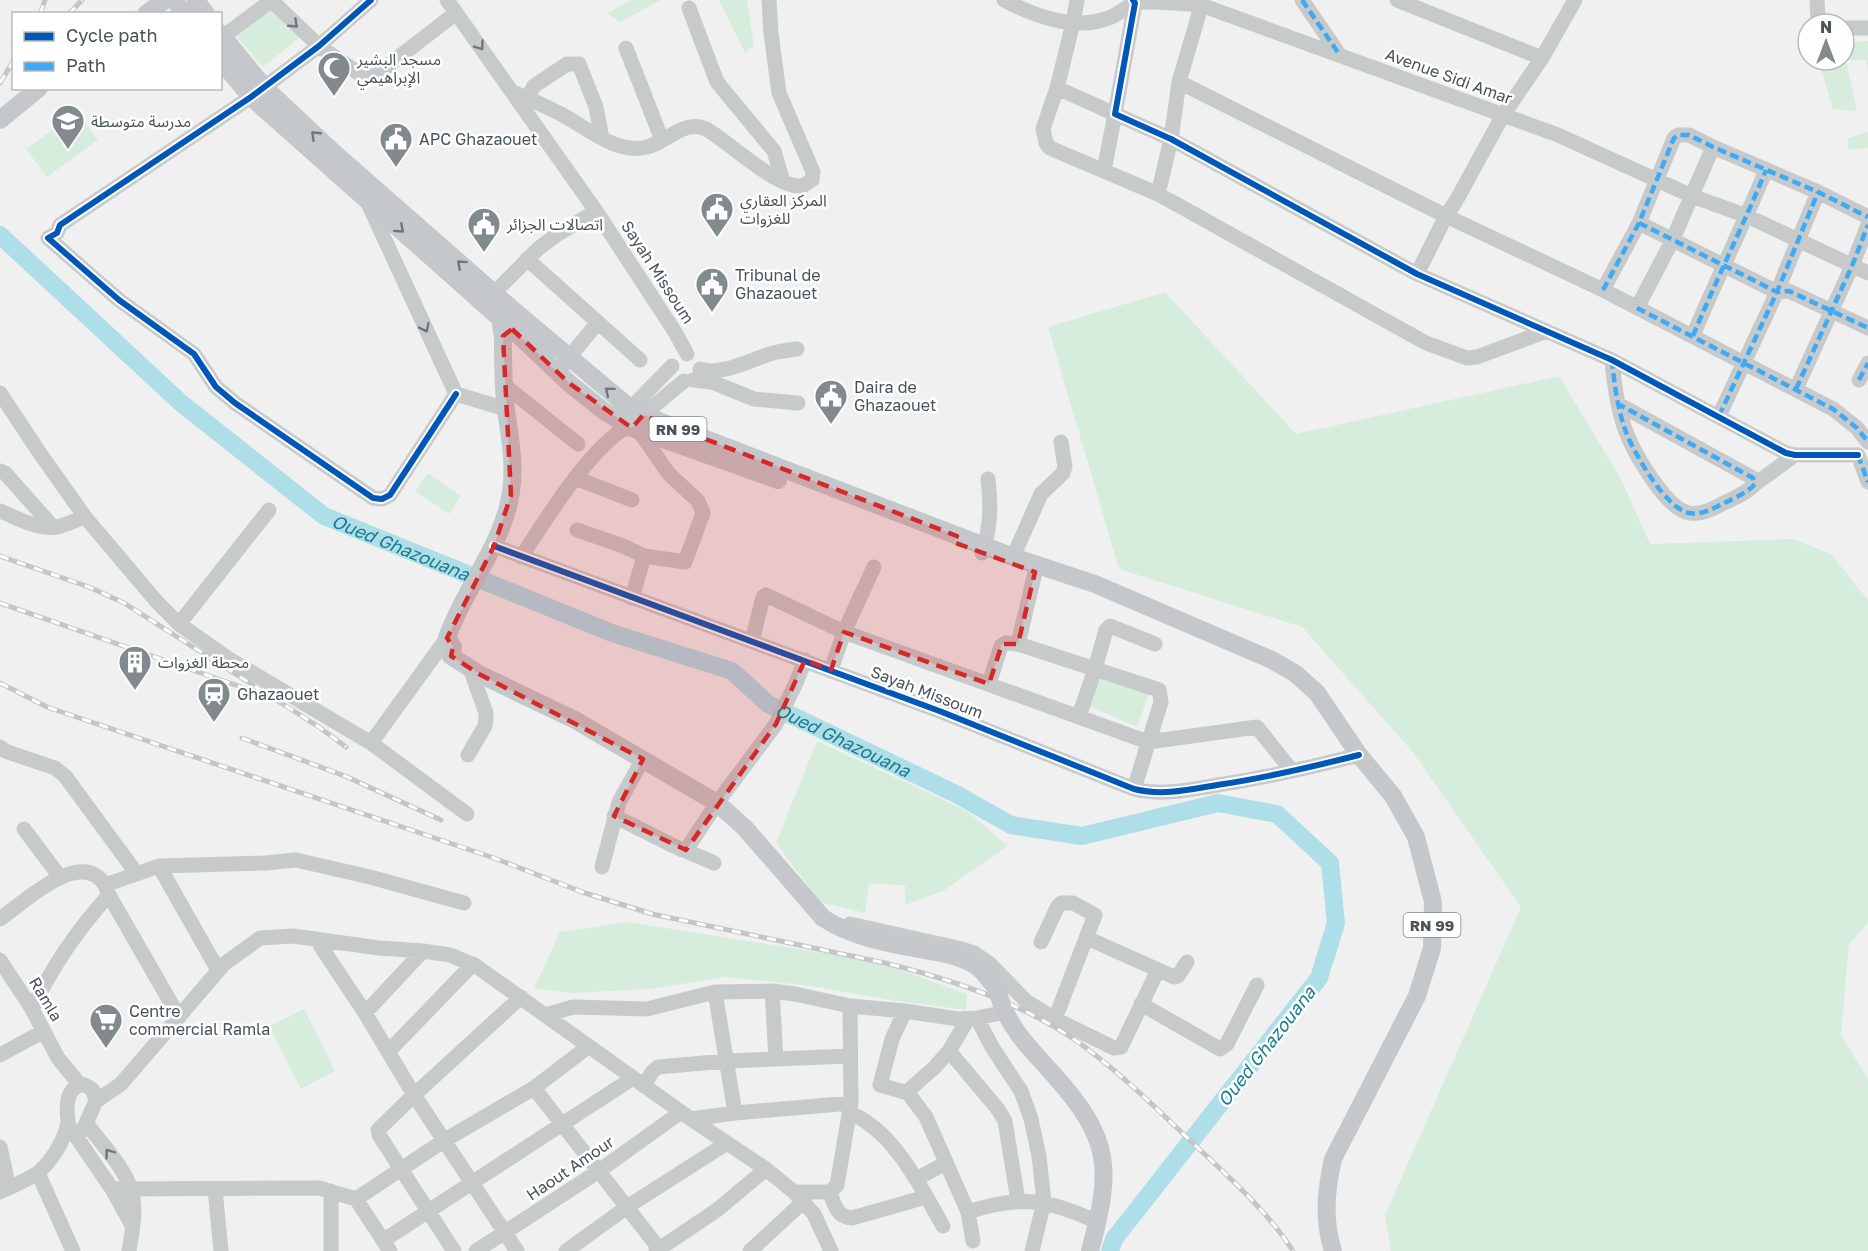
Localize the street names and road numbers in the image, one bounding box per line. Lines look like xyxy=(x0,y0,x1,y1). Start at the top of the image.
street label: Avenue Sidi Amar xyxy=(1383,44,1515,108)
street label: Sayah Missoum xyxy=(617,217,699,327)
road number: RN 99 xyxy=(650,417,706,441)
street label: Sayah Missoum xyxy=(868,661,986,723)
road number: RN 99 xyxy=(1404,913,1460,937)
street label: Ramla xyxy=(25,973,67,1025)
street label: Haout Amour xyxy=(522,1131,618,1205)

